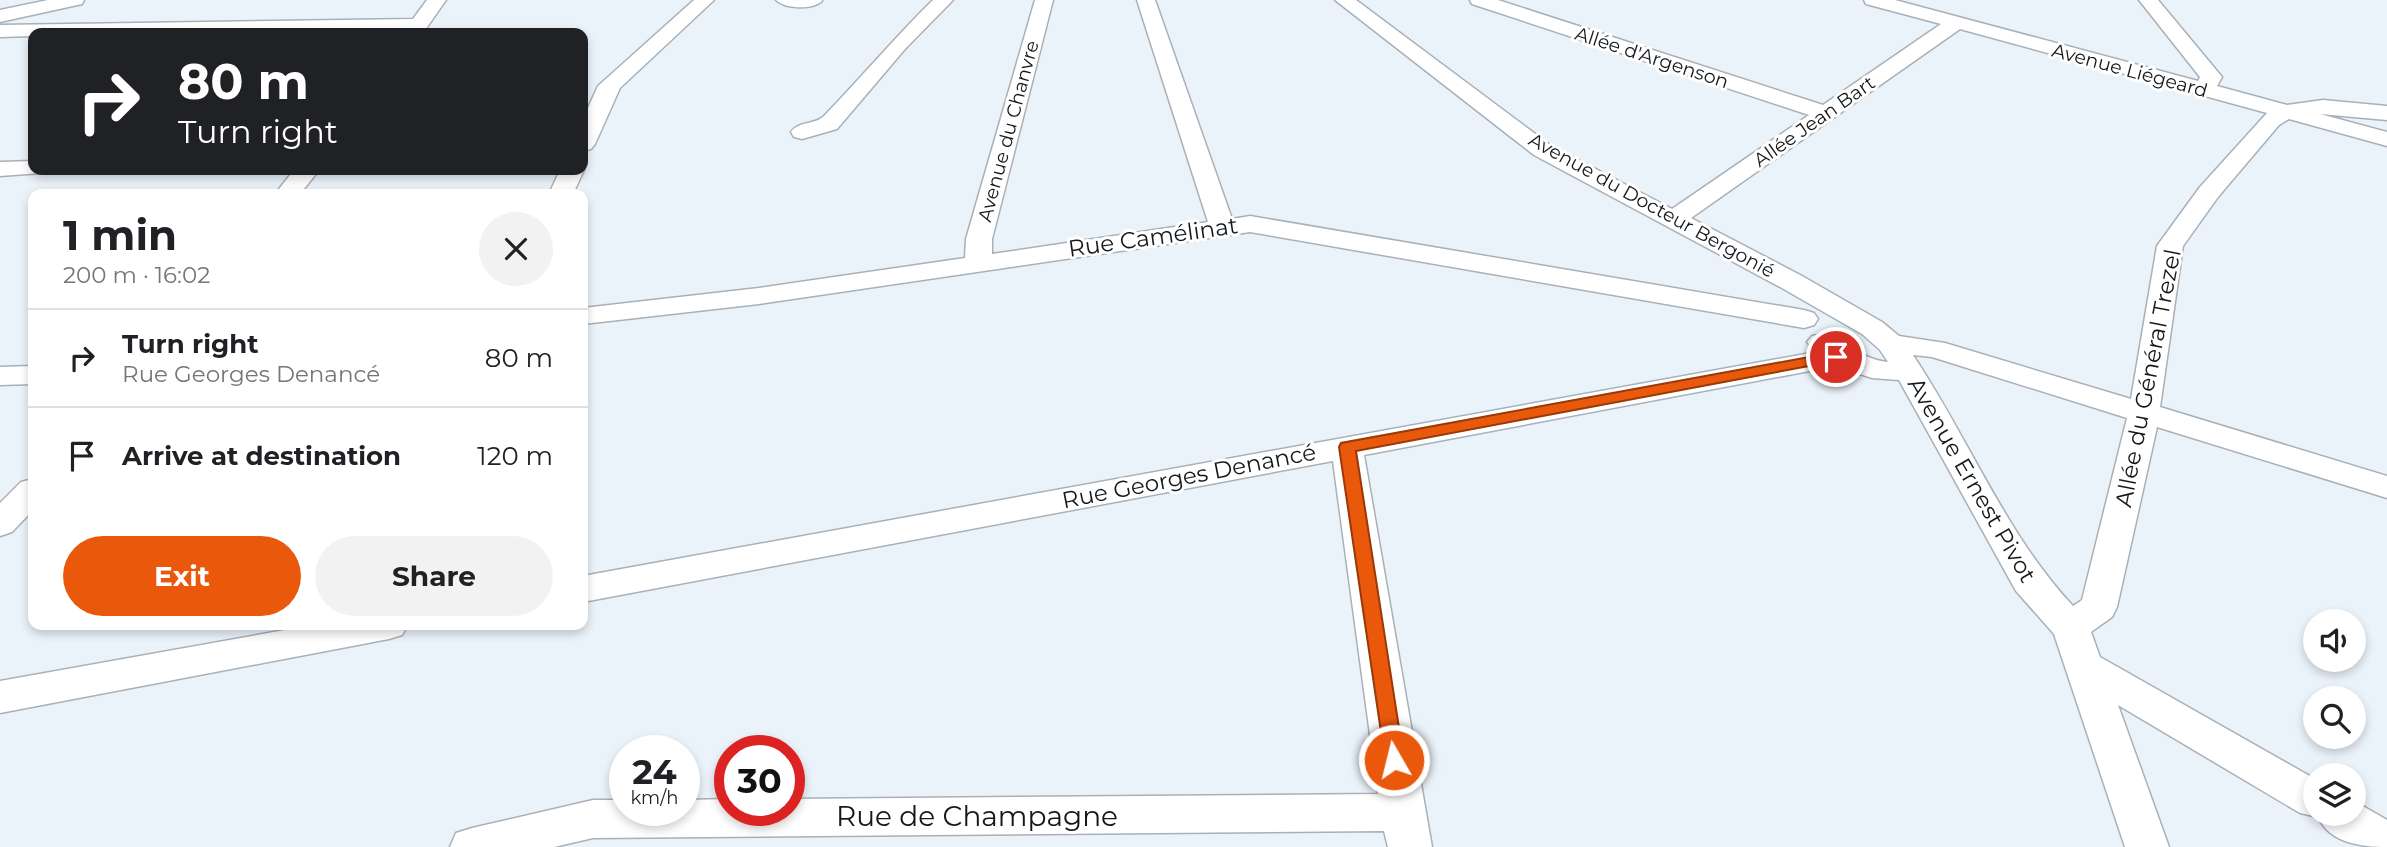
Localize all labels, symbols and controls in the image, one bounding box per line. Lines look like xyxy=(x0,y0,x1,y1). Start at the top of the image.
street label: Allée d'Argenson xyxy=(1572,22,1731,93)
street label: Avenue du Chanvre xyxy=(973,38,1044,224)
street label: Avenue Liégeard xyxy=(2050,39,2210,102)
text: 80 m xyxy=(178,52,309,111)
icon: right xyxy=(63,56,154,147)
street label: Allée Jean Bart xyxy=(1749,71,1880,172)
text: Turn right xyxy=(178,112,338,151)
street label: Avenue du Docteur Bergonié xyxy=(1525,128,1779,283)
text: 1 min xyxy=(63,209,177,261)
street label: Rue Camélinat xyxy=(1066,211,1240,263)
button: close xyxy=(479,212,553,286)
street label: Allée du Général Trezel xyxy=(2109,247,2187,509)
text: 200 m · 16:02 xyxy=(63,261,210,289)
pin xyxy=(1806,327,1866,387)
text: Turn right xyxy=(122,328,258,360)
icon: arrive xyxy=(1817,338,1855,376)
icon: right xyxy=(63,339,101,377)
text: 80 m xyxy=(485,342,553,374)
text: Rue Georges Denancé xyxy=(122,360,380,388)
street label: Avenue Ernest Pivot xyxy=(1902,373,2042,587)
icon: arrive xyxy=(63,437,101,475)
street label: Rue Georges Denancé xyxy=(1060,438,1318,514)
text: Arrive at destination xyxy=(122,440,401,472)
text: 120 m xyxy=(477,440,553,472)
button: Exit xyxy=(63,536,301,616)
button: Share xyxy=(315,536,553,616)
map controls xyxy=(2303,609,2366,826)
button: sound xyxy=(2303,609,2366,672)
button: search xyxy=(2303,686,2366,749)
position arrow xyxy=(1357,723,1431,797)
speed limit sign: 30 xyxy=(714,735,805,826)
text: 24 xyxy=(632,750,677,793)
button: layers xyxy=(2303,763,2366,826)
text: km/h xyxy=(630,787,679,809)
street label: Rue de Champagne xyxy=(836,799,1118,833)

